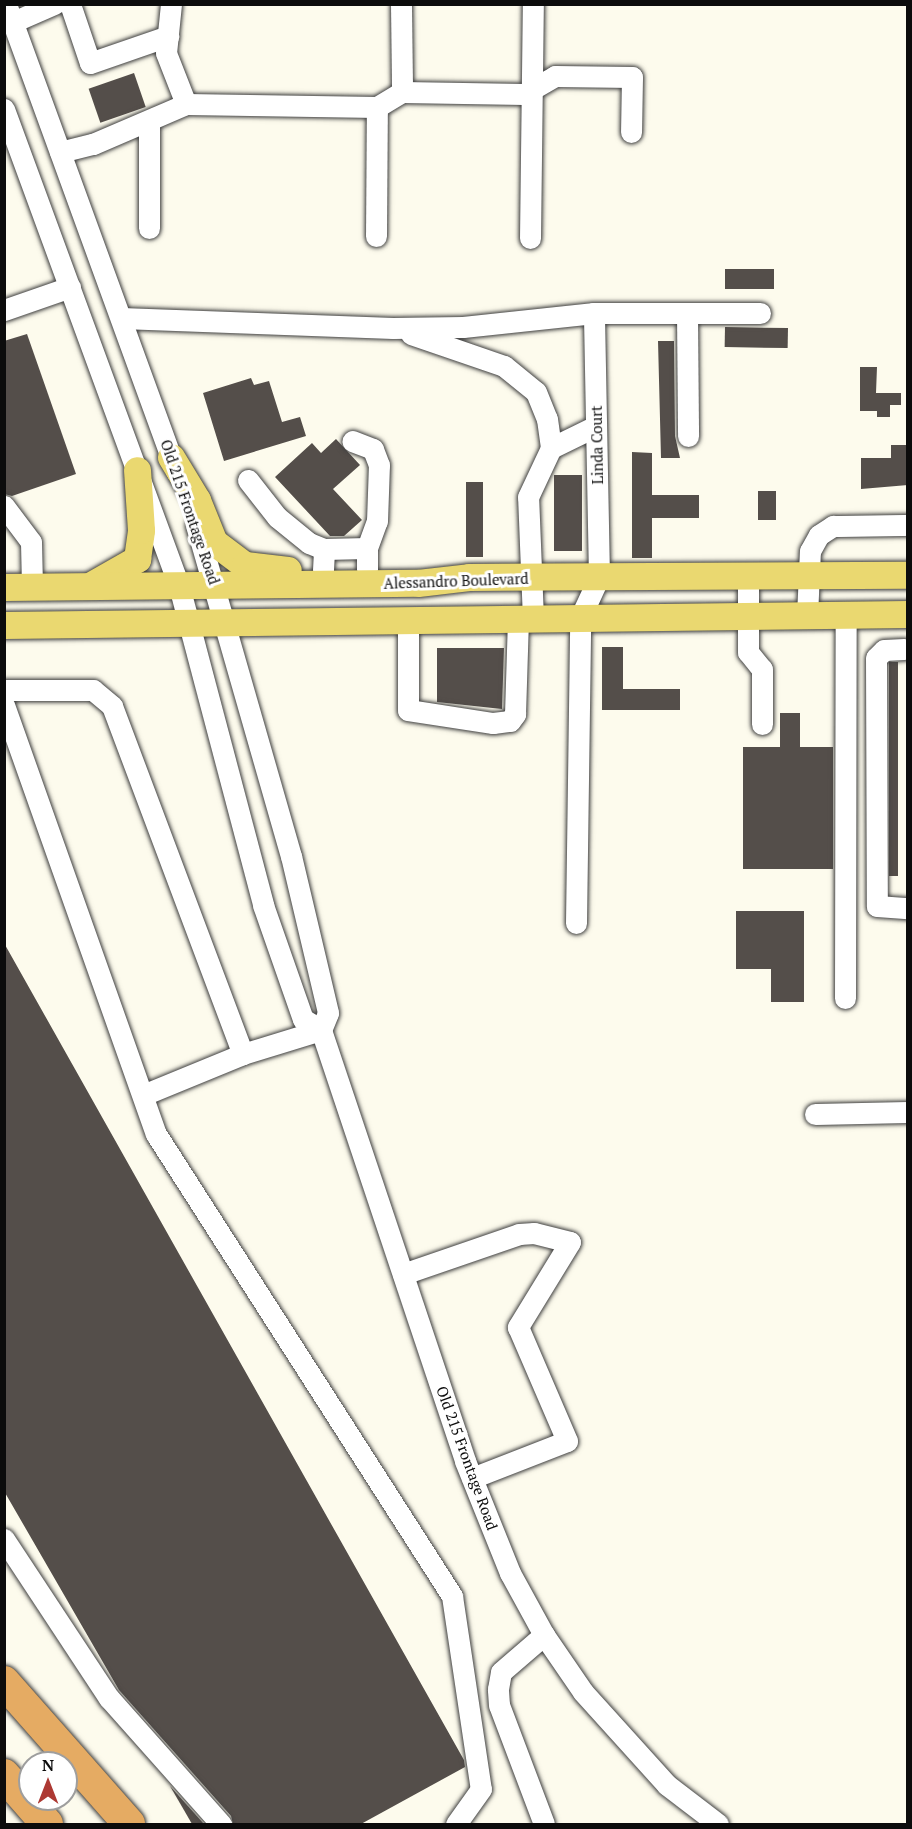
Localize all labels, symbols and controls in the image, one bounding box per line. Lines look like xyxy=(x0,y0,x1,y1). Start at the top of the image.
street label: Linda Court xyxy=(587,405,607,485)
street label: Old 215 Frontage Road xyxy=(157,437,223,587)
street label: Alessandro Boulevard xyxy=(383,569,529,593)
street label: Old 215 Frontage Road xyxy=(433,1383,501,1533)
north arrow xyxy=(18,1751,78,1811)
text: N xyxy=(42,1754,54,1776)

